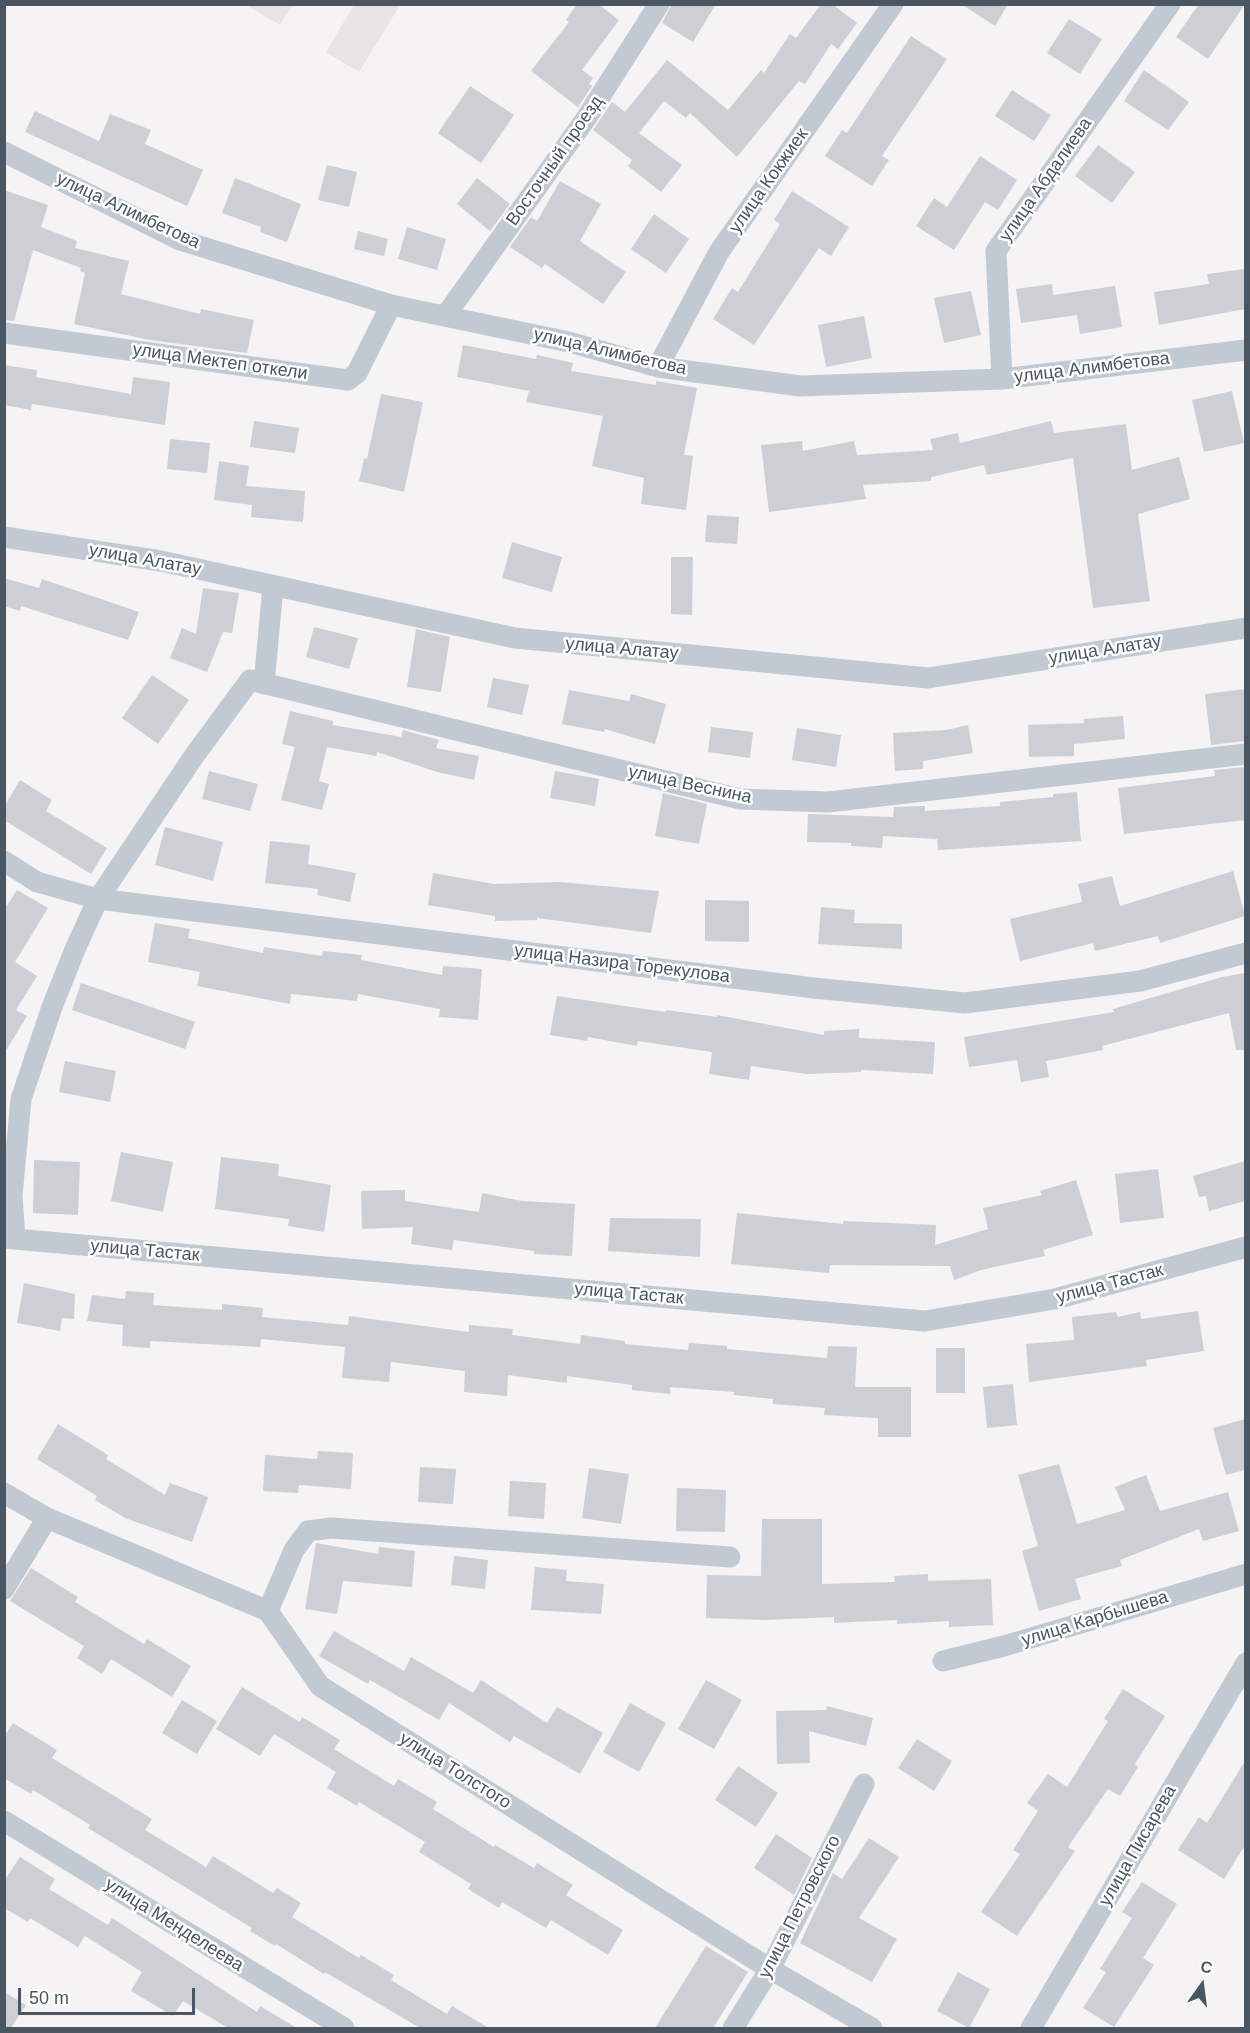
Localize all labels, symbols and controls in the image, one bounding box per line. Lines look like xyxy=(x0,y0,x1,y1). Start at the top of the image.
street label: Восточный проезд xyxy=(502,92,608,230)
street label: улица Абдалиева xyxy=(995,114,1097,246)
street label: улица Кокжиек xyxy=(725,124,813,238)
street label: улица Алимбетова xyxy=(53,168,203,254)
street label: улица Алимбетова xyxy=(531,324,689,380)
street label: улица Мектеп откели xyxy=(131,339,309,385)
street label: улица Алимбетова xyxy=(1013,348,1171,388)
street label: улица Алатау xyxy=(87,540,203,580)
street label: улица Алатау xyxy=(1047,630,1163,670)
street label: улица Алатау xyxy=(565,633,679,665)
street label: улица Веснина xyxy=(626,761,754,809)
street label: улица Назира Торекулова xyxy=(513,940,731,988)
street label: улица Тастак xyxy=(89,1235,201,1267)
street label: улица Тастак xyxy=(1054,1259,1166,1309)
street label: улица Тастак xyxy=(573,1278,685,1310)
street label: улица Карбышева xyxy=(1019,1586,1171,1652)
street label: улица Толстого xyxy=(395,1728,515,1814)
street label: улица Писарева xyxy=(1095,1782,1181,1910)
street label: улица Петровского xyxy=(755,1832,845,1982)
street label: улица Менделеева xyxy=(101,1874,247,1976)
north arrow xyxy=(1172,1955,1232,2015)
text: С xyxy=(1199,1957,1214,1977)
scale bar xyxy=(21,1976,198,2014)
text: 50 m xyxy=(29,1988,69,2008)

